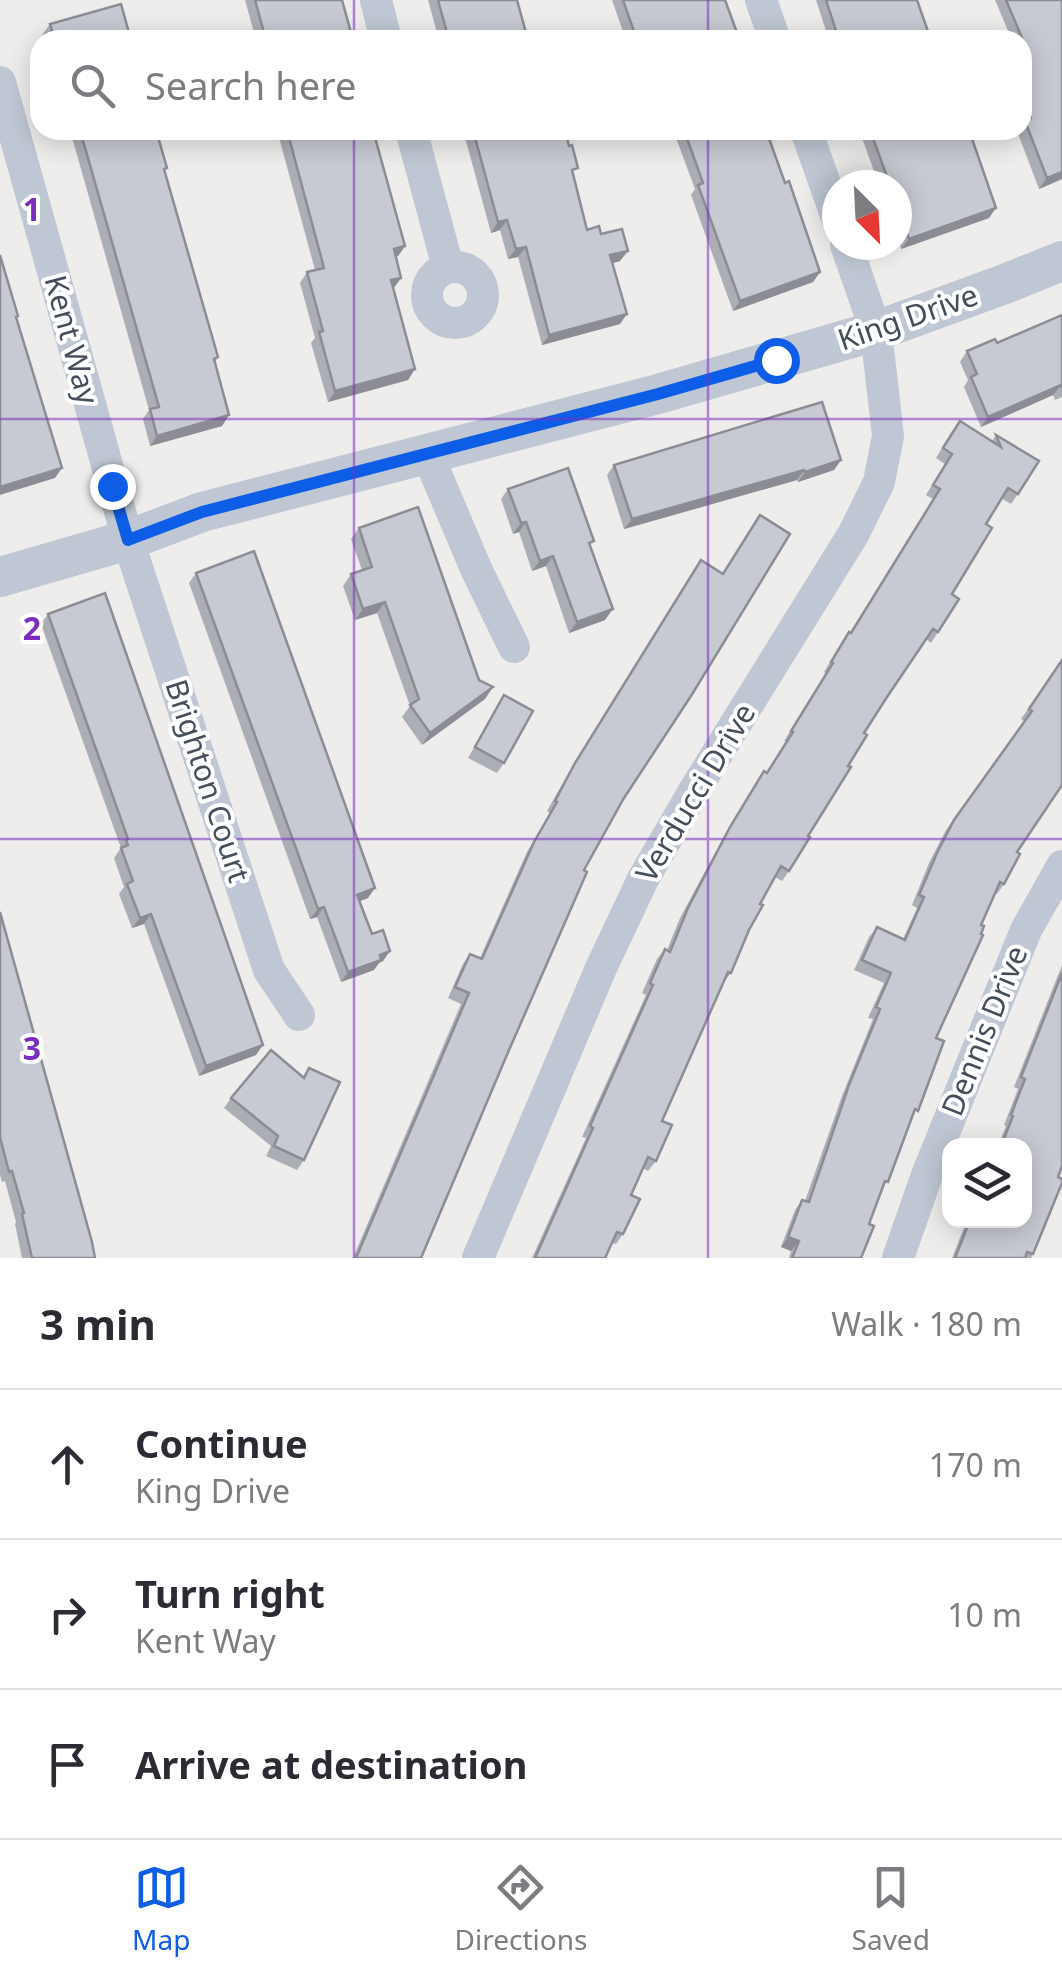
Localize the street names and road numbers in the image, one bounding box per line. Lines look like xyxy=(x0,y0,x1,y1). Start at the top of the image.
street label: Kent Way xyxy=(36,271,110,409)
street label: King Drive xyxy=(832,274,983,360)
street label: Brighton Court xyxy=(156,674,261,887)
street label: Verducci Drive xyxy=(625,695,764,889)
street label: Dennis Drive xyxy=(931,939,1036,1122)

